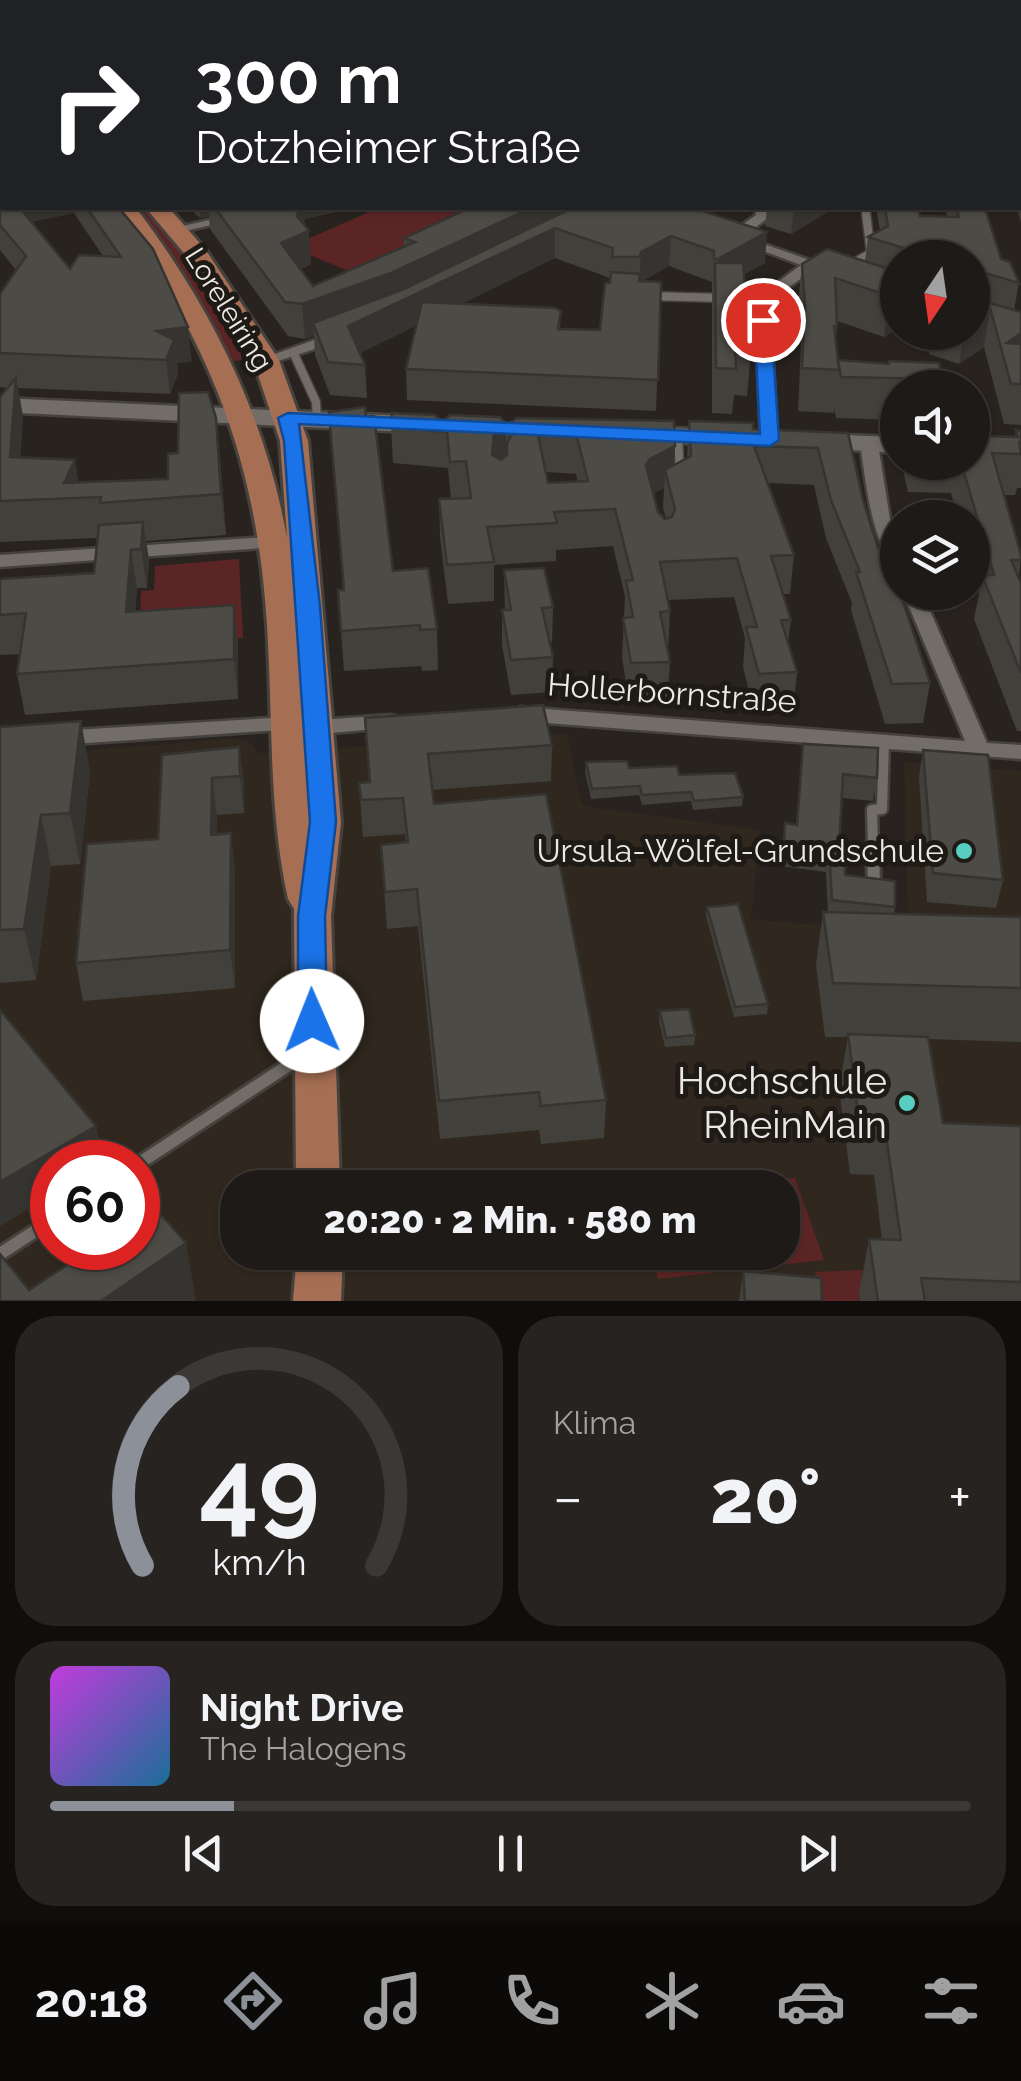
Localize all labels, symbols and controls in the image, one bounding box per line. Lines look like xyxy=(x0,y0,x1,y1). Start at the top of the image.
text: 300 m xyxy=(195,37,402,119)
icon: right xyxy=(30,40,160,170)
text: Dotzheimer Straße xyxy=(195,121,581,174)
north arrow xyxy=(880,240,990,350)
map controls xyxy=(880,240,990,610)
street label: Loreleiring xyxy=(178,242,279,377)
pin xyxy=(721,278,806,363)
icon: arrive xyxy=(736,293,791,348)
button: sound xyxy=(880,370,990,480)
button: layers xyxy=(880,500,990,610)
street label: Hollerbornstraße xyxy=(546,665,798,720)
place label: Ursula-Wölfel-Grundschule xyxy=(536,832,944,869)
marker: Ursula-Wölfel-Grundschule xyxy=(953,840,975,862)
position arrow xyxy=(260,969,364,1073)
place label: Hochschule RheinMain xyxy=(677,1058,887,1147)
marker: Hochschule RheinMain xyxy=(896,1092,918,1114)
speed limit sign: 60 xyxy=(30,1140,160,1270)
text: 20:20 · 2 Min. · 580 m xyxy=(324,1197,696,1242)
text: Klima xyxy=(553,1404,636,1441)
text: 49 xyxy=(199,1425,319,1547)
text: 20° xyxy=(710,1452,821,1541)
text: − xyxy=(553,1465,583,1530)
text: + xyxy=(948,1465,971,1530)
text: km/h xyxy=(212,1541,306,1583)
text: Night Drive xyxy=(200,1685,404,1730)
text: The Halogens xyxy=(200,1730,406,1767)
icon: previous xyxy=(176,1826,231,1881)
icon: pause xyxy=(483,1826,538,1881)
icon: next xyxy=(790,1826,845,1881)
icon: directions xyxy=(218,1966,288,2036)
icon: music xyxy=(358,1966,428,2036)
icon: phone xyxy=(497,1966,567,2036)
icon: climate xyxy=(637,1966,707,2036)
icon: car xyxy=(776,1966,846,2036)
icon: filters xyxy=(916,1966,986,2036)
text: 20:18 xyxy=(35,1975,148,2028)

